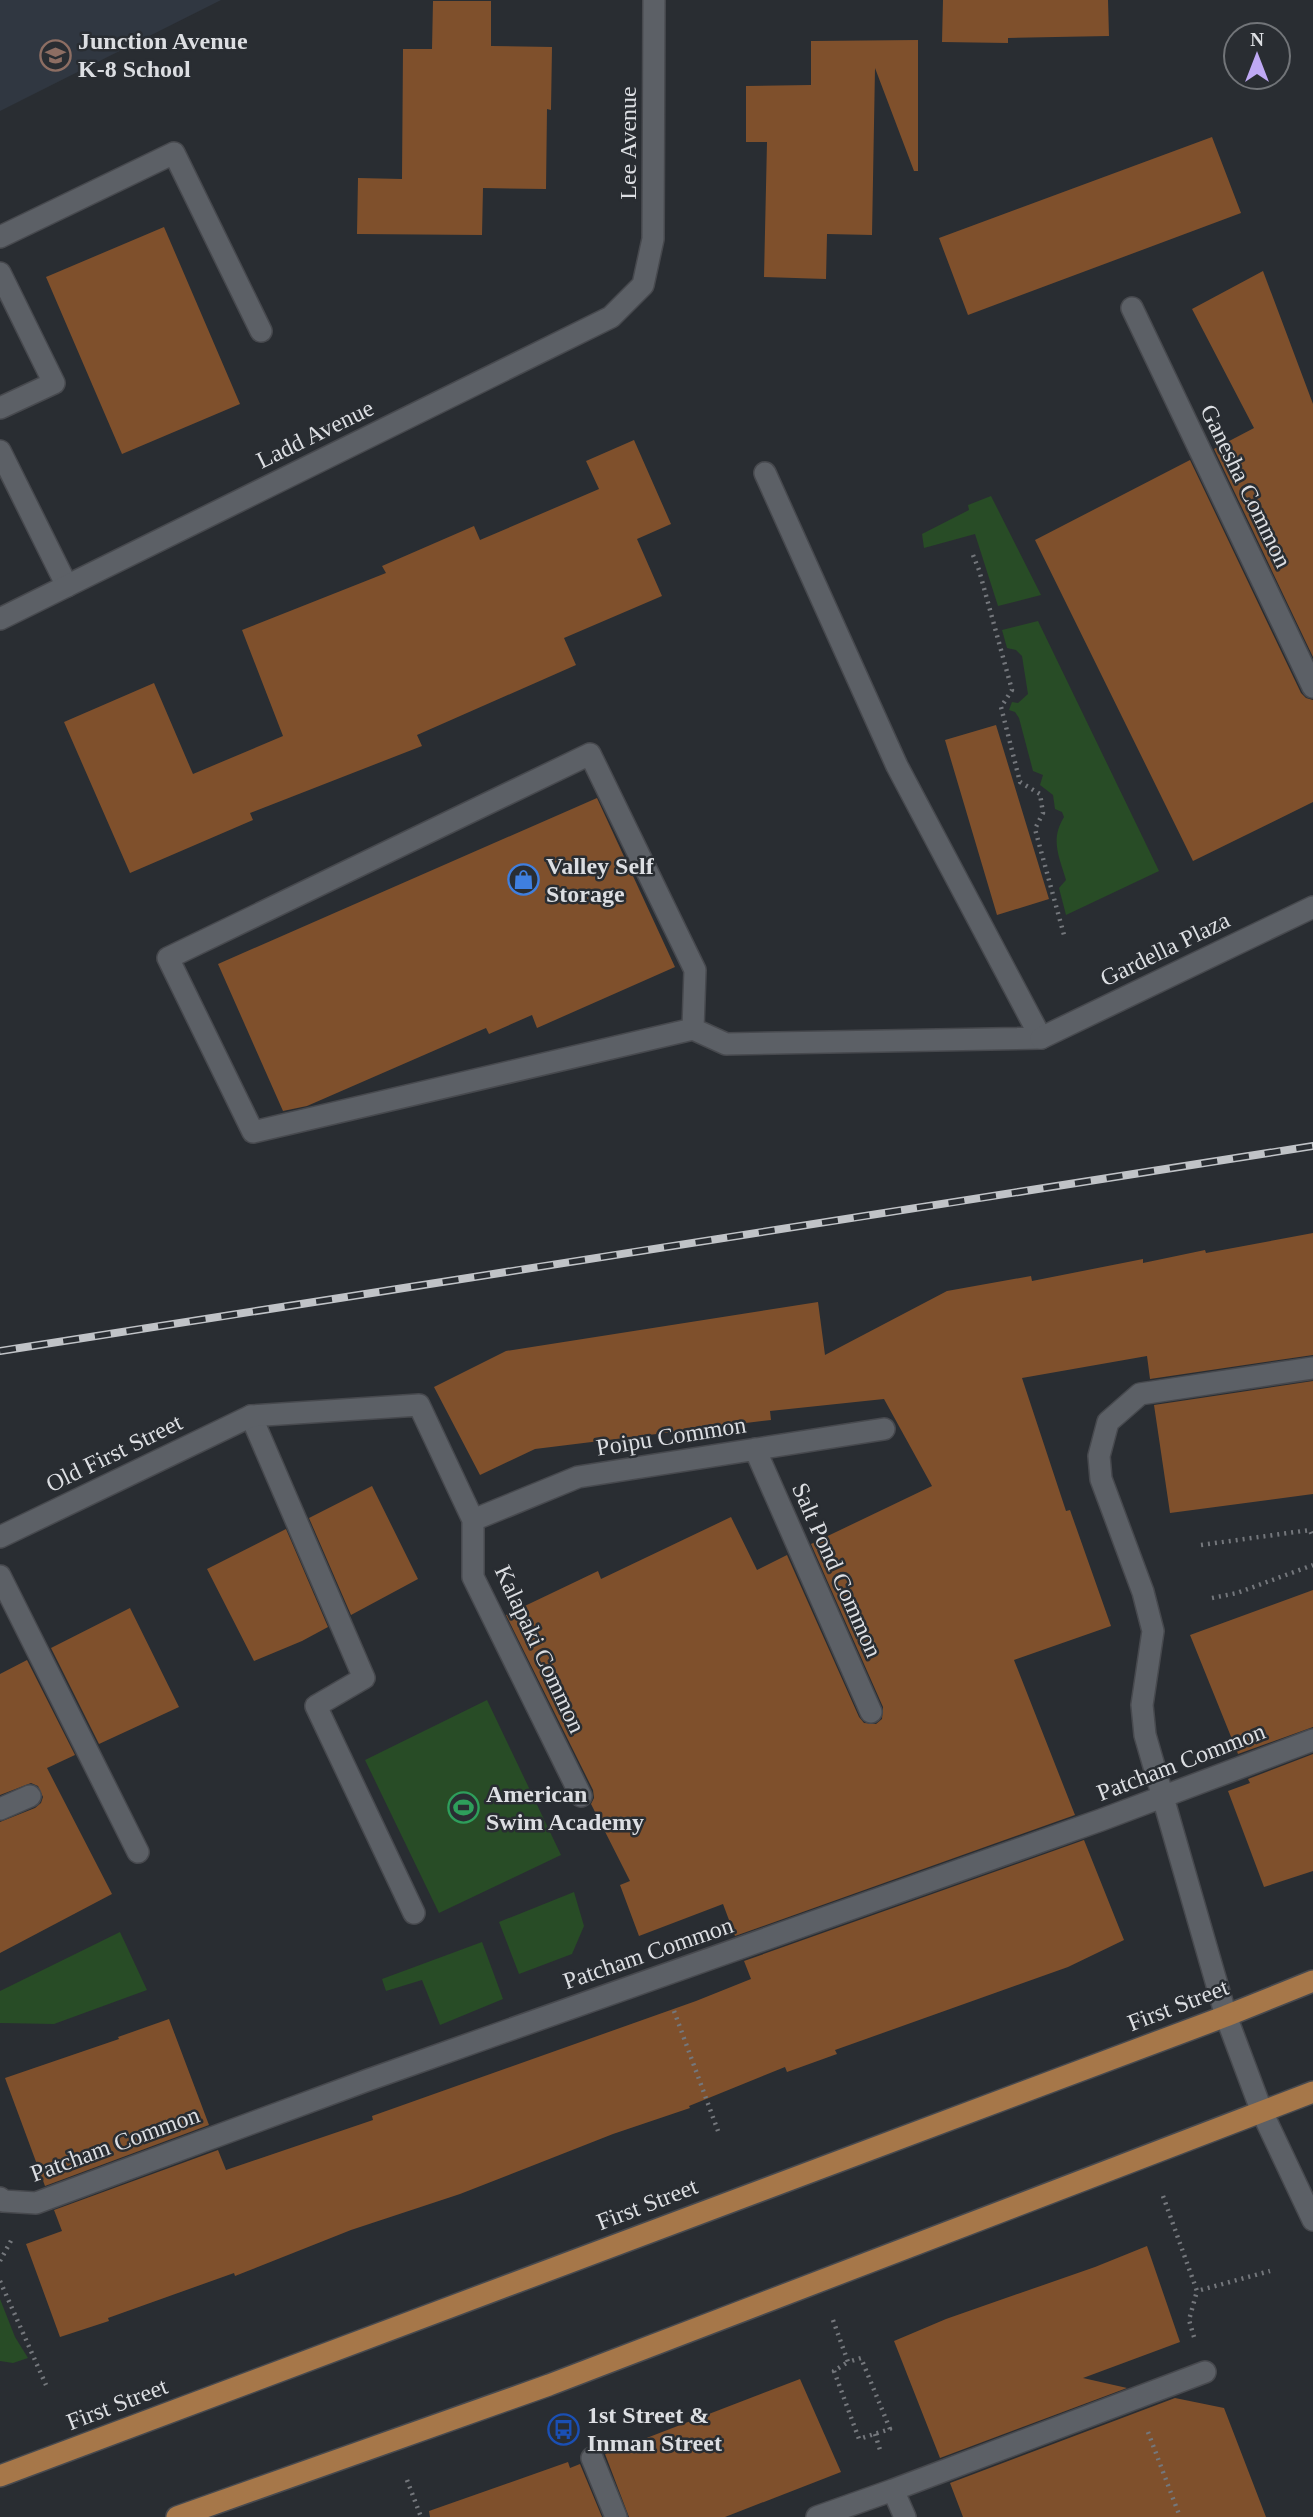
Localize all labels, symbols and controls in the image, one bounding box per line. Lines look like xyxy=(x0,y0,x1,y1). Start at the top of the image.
north arrow xyxy=(1222,21,1292,91)
place label: Junction Avenue K-8 School xyxy=(78,28,248,82)
text: N xyxy=(1250,29,1264,50)
school or university icon: Junction Avenue K-8 School xyxy=(38,38,72,72)
street label: Lee Avenue xyxy=(615,86,641,200)
street label: Ladd Avenue xyxy=(252,395,378,473)
street label: Ganesha Common xyxy=(1195,400,1297,572)
place label: Valley Self Storage xyxy=(546,853,655,907)
shop icon: Valley Self Storage xyxy=(506,863,540,897)
street label: Gardella Plaza xyxy=(1096,906,1234,992)
street label: Old First Street xyxy=(42,1409,187,1497)
street label: Poipu Common xyxy=(594,1411,748,1461)
street label: Salt Pond Common xyxy=(787,1479,887,1661)
street label: Kalapaki Common xyxy=(490,1561,590,1737)
street label: Patcham Common xyxy=(1093,1718,1269,1806)
place label: American Swim Academy xyxy=(486,1781,644,1835)
sports icon: American Swim Academy xyxy=(446,1791,480,1825)
street label: Patcham Common xyxy=(560,1912,736,1994)
street label: First Street xyxy=(1124,1974,1232,2036)
street label: Patcham Common xyxy=(27,2101,203,2187)
street label: First Street xyxy=(593,2173,701,2235)
street label: First Street xyxy=(63,2373,171,2435)
place label: 1st Street & Inman Street xyxy=(587,2402,722,2456)
bus stop icon: 1st Street & Inman Street xyxy=(547,2412,581,2446)

